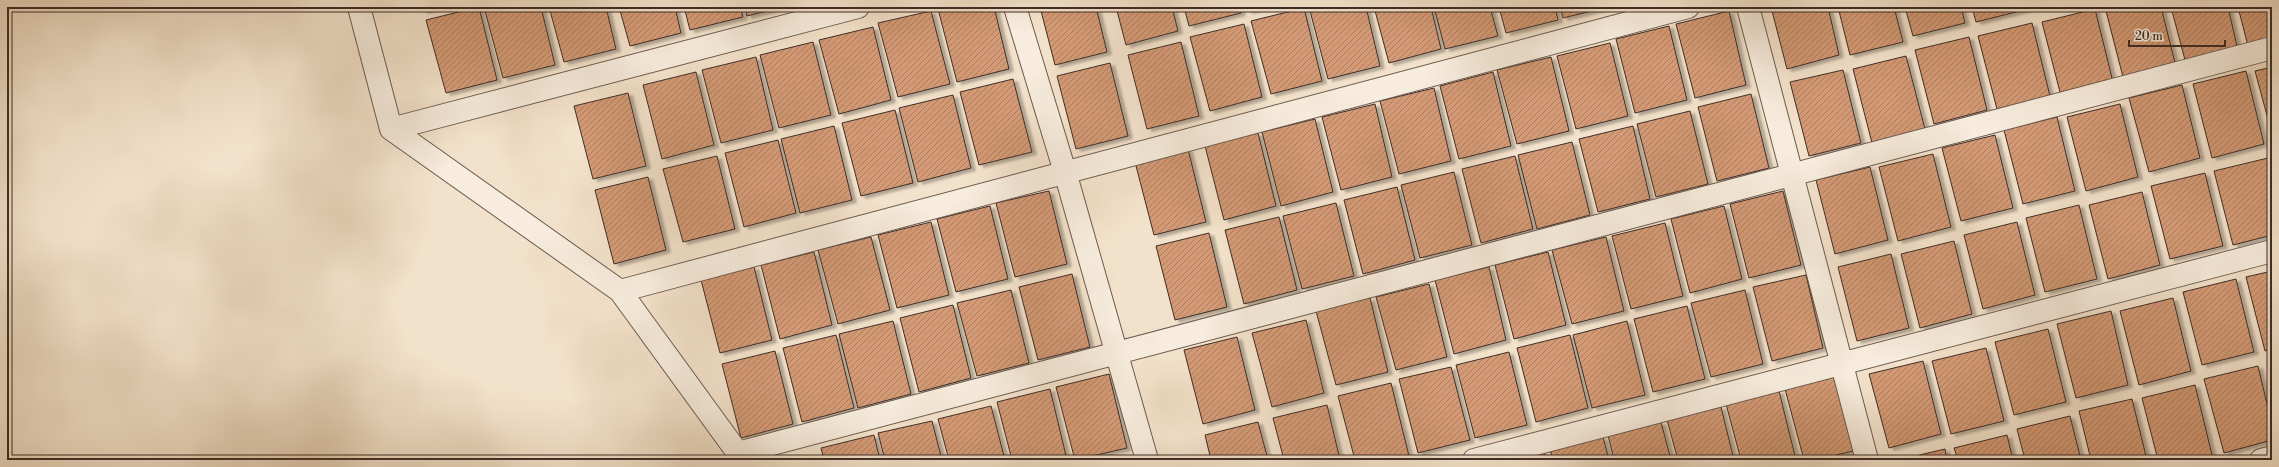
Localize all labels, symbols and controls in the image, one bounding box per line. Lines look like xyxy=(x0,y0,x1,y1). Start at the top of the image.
scale bar xyxy=(2129,22,2225,48)
text: 20 m xyxy=(2135,29,2163,44)

